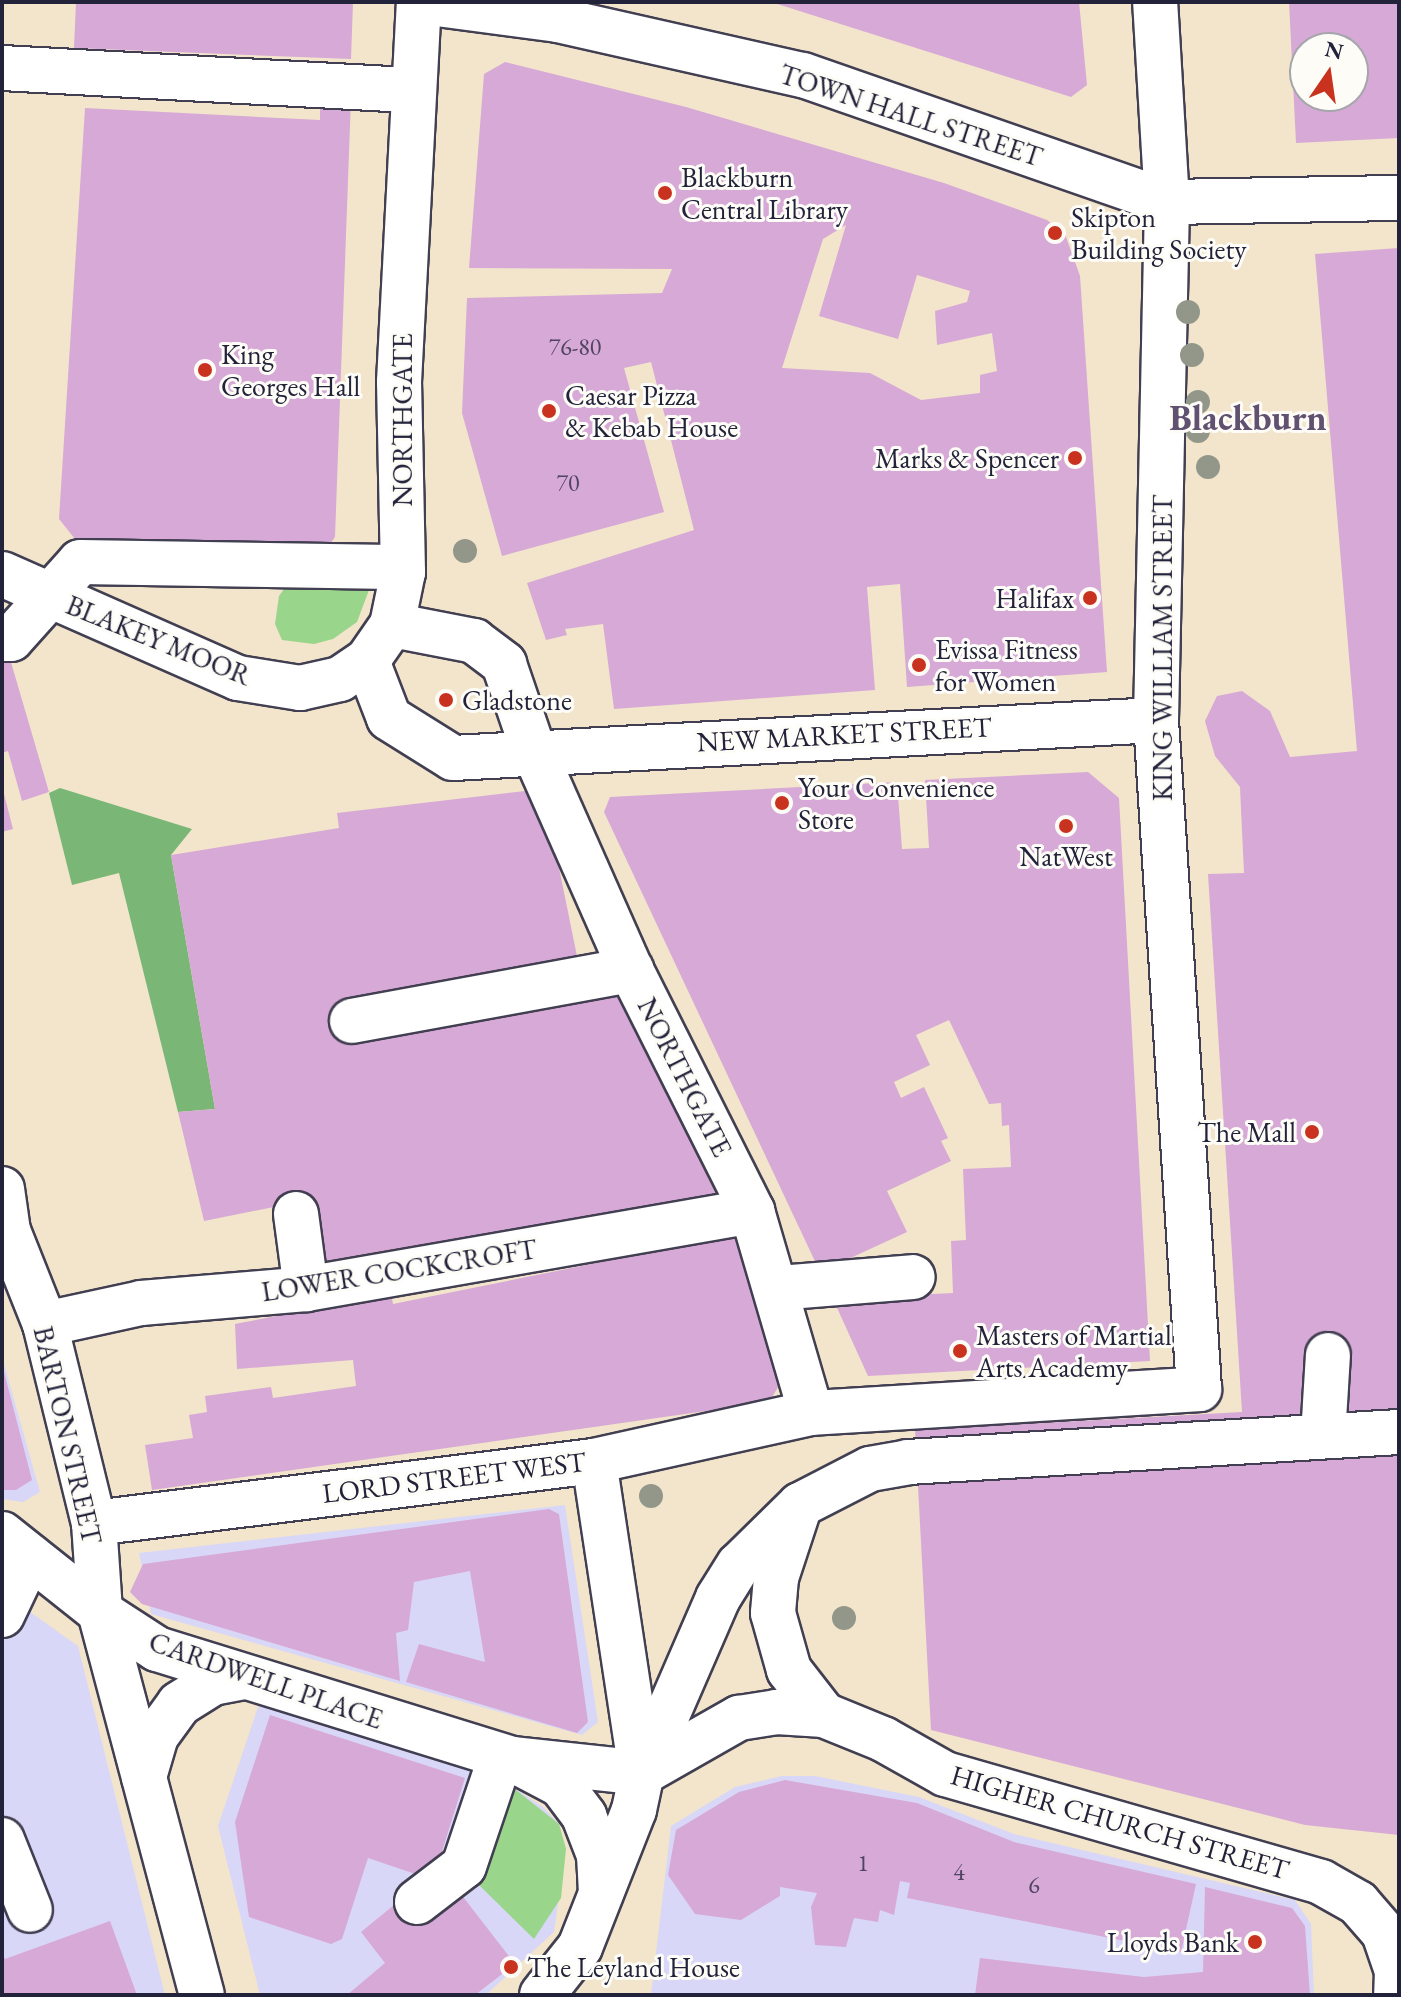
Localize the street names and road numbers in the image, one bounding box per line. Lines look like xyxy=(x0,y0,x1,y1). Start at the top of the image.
street label: TOWN HALL STREET xyxy=(775,57,1047,173)
street label: NORTHGATE xyxy=(385,333,419,507)
street label: KING WILLIAM STREET xyxy=(1145,495,1179,801)
street label: BLAKEY MOOR xyxy=(62,588,256,692)
street label: NEW MARKET STREET xyxy=(696,710,992,758)
street label: NORTHGATE xyxy=(631,992,739,1162)
street label: LOWER COCKCROFT xyxy=(259,1232,539,1308)
street label: BARTON STREET xyxy=(27,1323,109,1547)
street label: LORD STREET WEST xyxy=(320,1444,588,1510)
street label: CARDWELL PLACE xyxy=(145,1624,387,1736)
street label: HIGHER CHURCH STREET xyxy=(947,1758,1293,1886)

